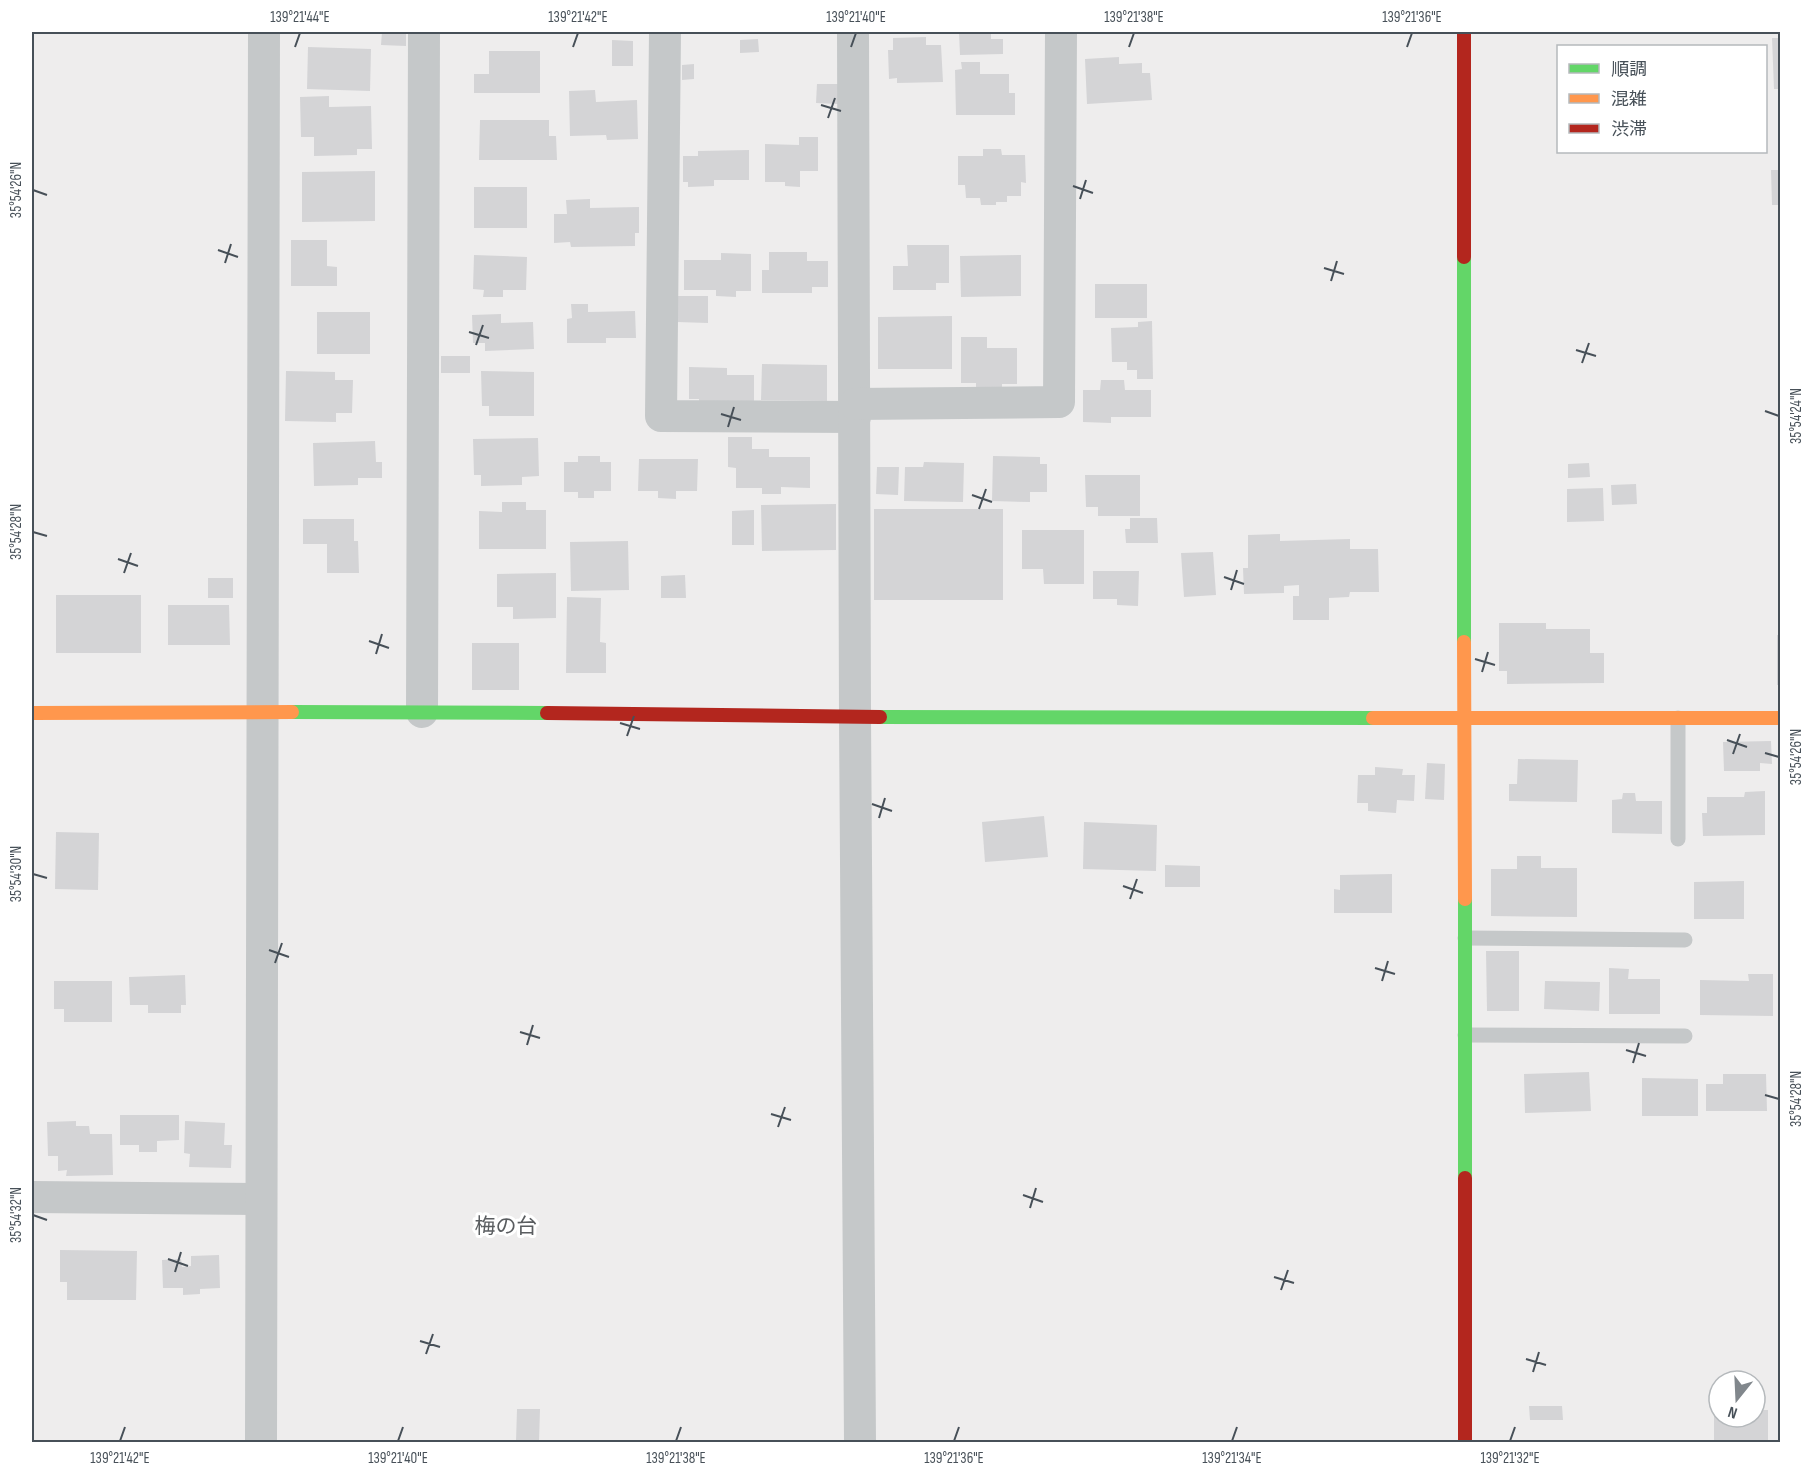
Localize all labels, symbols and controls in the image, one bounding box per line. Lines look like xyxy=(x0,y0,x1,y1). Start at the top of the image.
text: 139°21'44"E xyxy=(270,8,330,27)
text: 139°21'42"E xyxy=(548,8,608,27)
text: 139°21'40"E xyxy=(826,8,886,27)
text: 139°21'38"E xyxy=(1104,8,1164,27)
text: 139°21'36"E xyxy=(1382,8,1442,27)
legend xyxy=(1557,45,1767,153)
text: 順調 xyxy=(1611,59,1647,80)
text: 混雑 xyxy=(1611,89,1647,110)
text: 渋滞 xyxy=(1611,119,1647,140)
text: 35°54'26"N xyxy=(7,162,26,218)
text: 35°54'24"N xyxy=(1787,388,1806,444)
text: 35°54'28"N xyxy=(7,504,26,560)
text: 35°54'26"N xyxy=(1787,729,1806,785)
text: 35°54'30"N xyxy=(7,846,26,902)
text: 35°54'28"N xyxy=(1787,1071,1806,1127)
text: 35°54'32"N xyxy=(7,1187,26,1243)
district label: 梅の台 xyxy=(475,1214,538,1239)
north arrow xyxy=(1707,1369,1767,1429)
text: N xyxy=(1726,1401,1740,1422)
text: 139°21'42"E xyxy=(90,1449,150,1468)
text: 139°21'40"E xyxy=(368,1449,428,1468)
text: 139°21'38"E xyxy=(646,1449,706,1468)
text: 139°21'36"E xyxy=(924,1449,984,1468)
text: 139°21'34"E xyxy=(1202,1449,1262,1468)
text: 139°21'32"E xyxy=(1480,1449,1540,1468)

